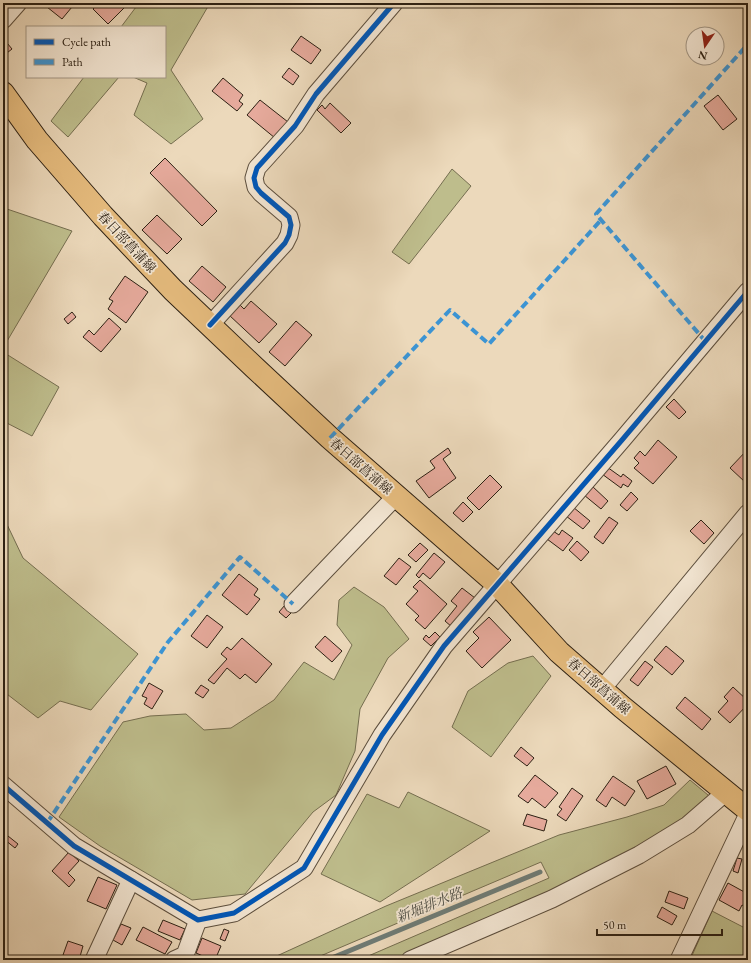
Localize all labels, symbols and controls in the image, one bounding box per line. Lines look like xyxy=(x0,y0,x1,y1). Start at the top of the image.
legend xyxy=(26,26,166,78)
north arrow xyxy=(685,26,725,66)
text: Cycle path xyxy=(62,34,111,50)
text: N xyxy=(697,48,709,64)
text: Path xyxy=(62,54,83,70)
street label: 春日部菖蒲線 xyxy=(94,208,160,276)
street label: 春日部菖蒲線 xyxy=(326,434,396,498)
street label: 春日部菖蒲線 xyxy=(564,654,634,718)
water label: 新堀排水路 xyxy=(393,883,466,926)
scale bar xyxy=(597,911,722,937)
text: 50 m xyxy=(603,917,627,933)

